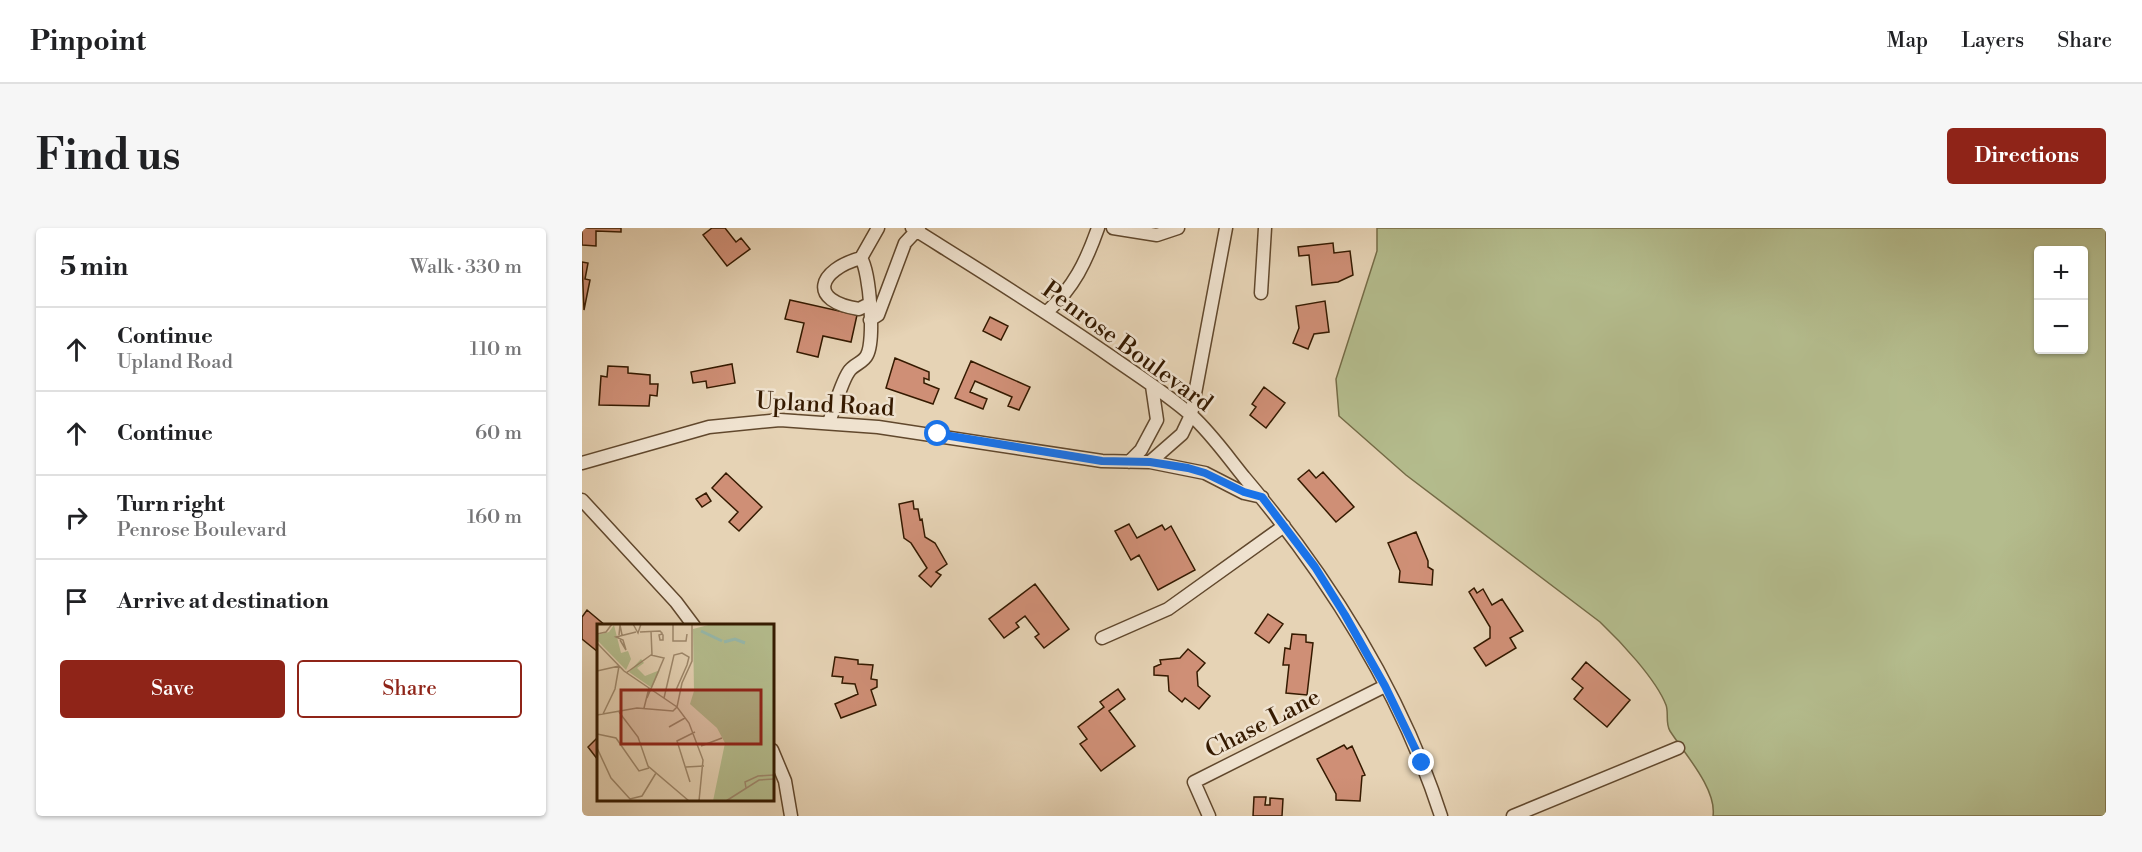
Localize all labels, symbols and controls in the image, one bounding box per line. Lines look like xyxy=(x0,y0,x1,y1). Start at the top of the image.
text: Pinpoint xyxy=(30,24,146,59)
text: Map xyxy=(1887,28,1928,54)
text: Layers xyxy=(1961,28,2024,54)
text: Share xyxy=(2057,28,2112,54)
button: Directions xyxy=(1947,128,2106,184)
text: Find us xyxy=(36,130,180,183)
map controls xyxy=(2034,246,2088,354)
button: + xyxy=(2034,246,2088,300)
text: 5 min xyxy=(60,251,128,283)
text: Walk · 330 m xyxy=(410,255,522,280)
street label: Penrose Boulevard xyxy=(1036,275,1218,419)
button: − xyxy=(2034,300,2088,354)
text: Continue xyxy=(117,323,213,350)
icon: ahead xyxy=(60,333,93,366)
text: 110 m xyxy=(470,337,522,362)
text: Upland Road xyxy=(117,350,233,375)
street label: Upland Road xyxy=(755,386,896,424)
icon: ahead xyxy=(60,417,93,450)
text: Continue xyxy=(117,420,213,447)
route start xyxy=(924,420,950,446)
text: 60 m xyxy=(475,421,522,446)
text: Turn right xyxy=(117,491,225,518)
icon: right xyxy=(60,501,93,534)
text: 160 m xyxy=(467,505,522,530)
text: Penrose Boulevard xyxy=(117,518,287,543)
icon: arrive xyxy=(60,585,93,618)
text: Arrive at destination xyxy=(117,588,329,615)
inset map xyxy=(597,624,774,801)
button: Save xyxy=(60,660,285,718)
button: Share xyxy=(297,660,522,718)
street label: Chase Lane xyxy=(1201,682,1325,766)
route end xyxy=(1408,749,1434,775)

